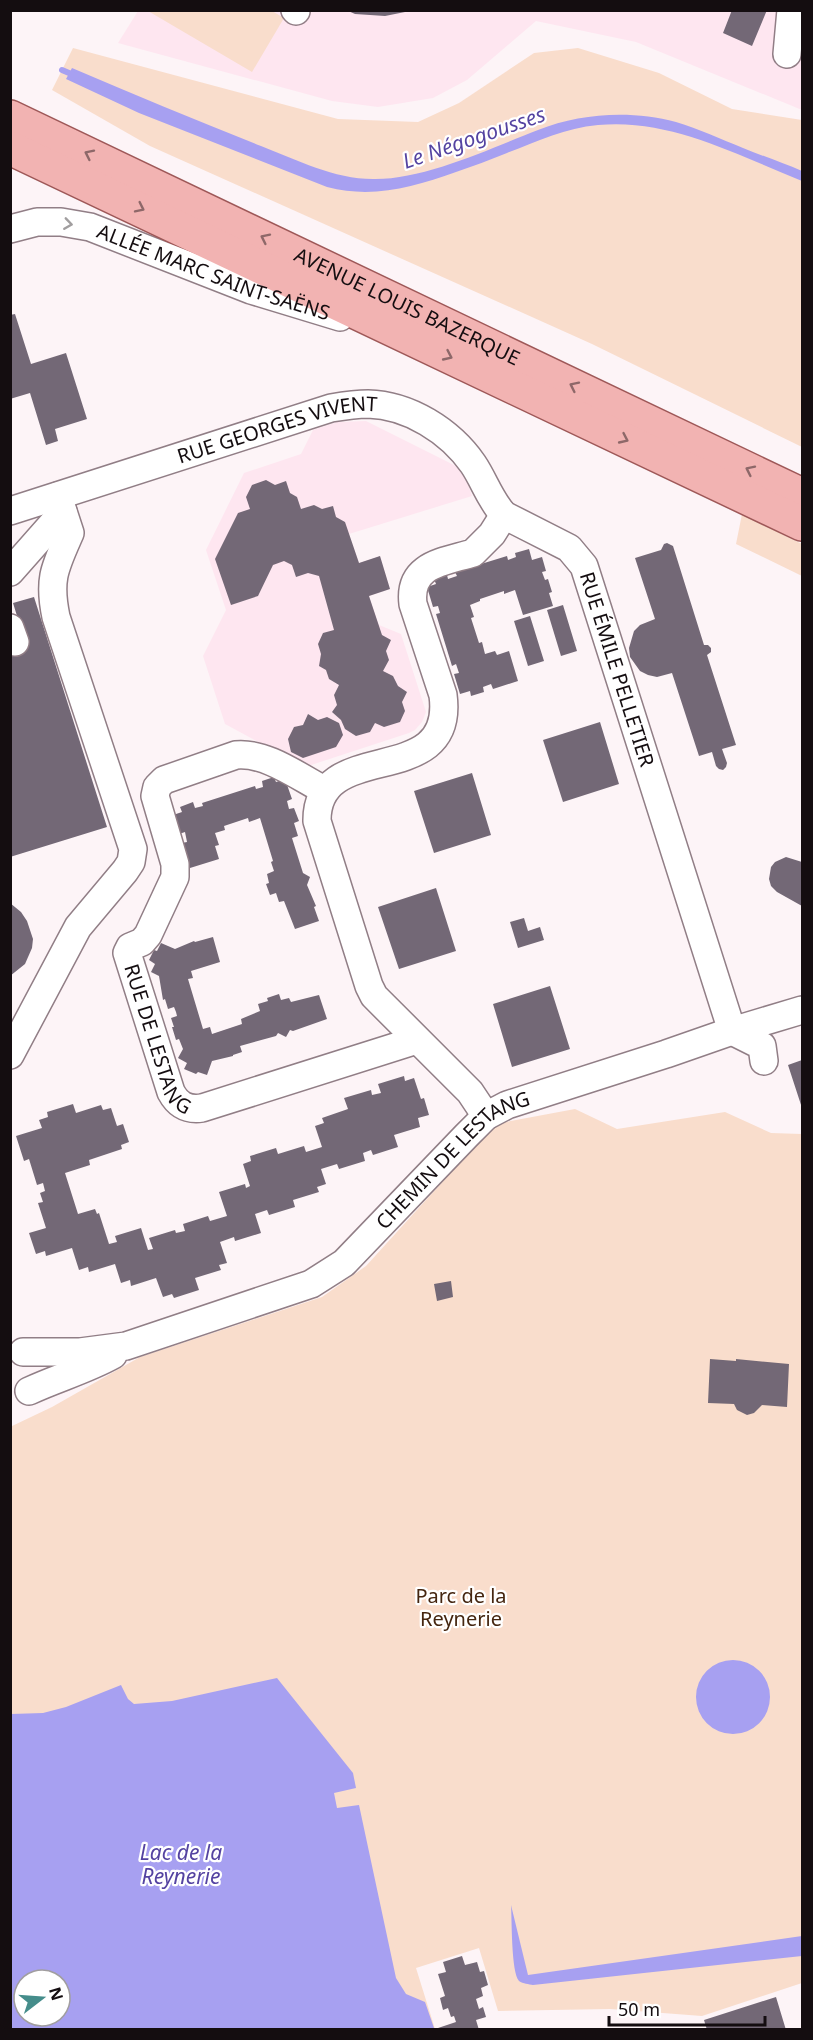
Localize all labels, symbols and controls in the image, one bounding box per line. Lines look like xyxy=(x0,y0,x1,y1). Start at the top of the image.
water label: Le Négogousses xyxy=(399,100,549,175)
one-way arrow xyxy=(85,150,96,162)
one-way arrow xyxy=(133,201,144,213)
one-way arrow xyxy=(64,217,73,229)
street label: ALLÉE MARC SAINT-SAËNS xyxy=(93,217,333,326)
one-way arrow xyxy=(261,234,272,246)
street label: AVENUE LOUIS BAZERQUE xyxy=(290,241,524,371)
one-way arrow xyxy=(441,349,452,361)
one-way arrow xyxy=(569,381,580,393)
street label: RUE GEORGES VIVENT xyxy=(174,390,378,469)
one-way arrow xyxy=(618,432,629,444)
one-way arrow xyxy=(745,465,756,477)
street label: RUE ÉMILE PELLETIER xyxy=(574,568,661,771)
street label: RUE DE LESTANG xyxy=(118,960,196,1120)
street label: CHEMIN DE LESTANG xyxy=(370,1085,533,1235)
park label: Parc de la Reynerie xyxy=(415,1582,507,1632)
water label: Lac de la Reynerie xyxy=(140,1838,222,1890)
north arrow xyxy=(12,1968,72,2028)
text: N xyxy=(44,1984,69,2003)
scale bar xyxy=(609,1989,765,2027)
text: 50 m xyxy=(618,1997,660,2021)

